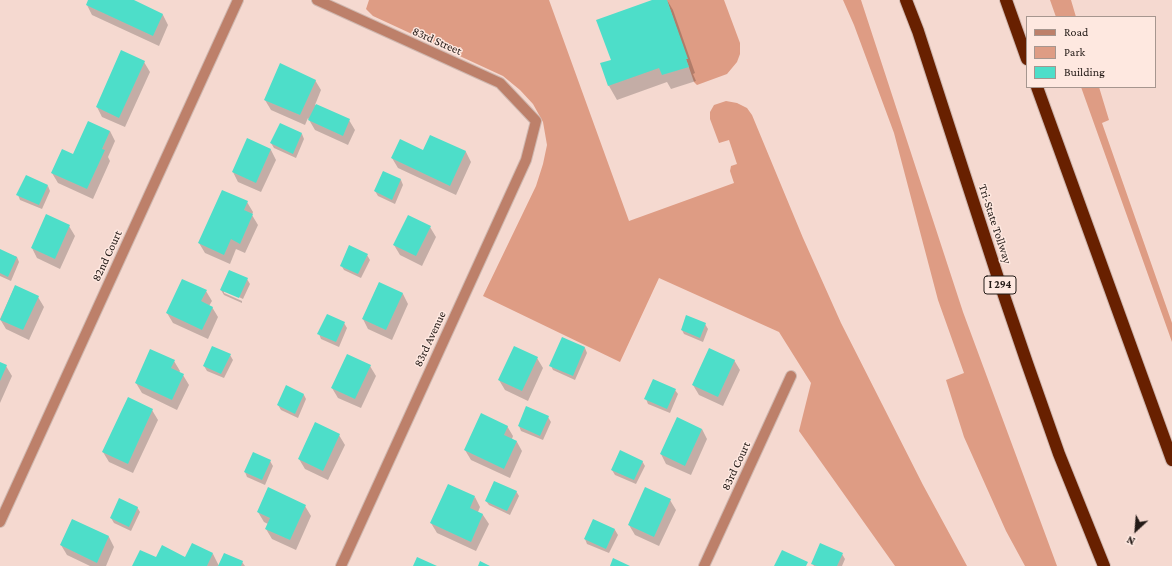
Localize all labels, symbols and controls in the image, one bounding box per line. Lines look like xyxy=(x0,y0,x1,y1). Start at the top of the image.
legend xyxy=(1026,16,1156,88)
street label: 83rd Street xyxy=(410,24,464,58)
text: Road xyxy=(1064,25,1088,39)
text: Park xyxy=(1064,45,1085,59)
text: Building xyxy=(1064,65,1105,79)
street label: Tri-State Tollway xyxy=(975,182,1015,266)
street label: 82nd Court xyxy=(89,228,125,284)
road number: I 294 xyxy=(984,276,1016,294)
street label: 83rd Avenue xyxy=(411,309,449,369)
street label: 83rd Court xyxy=(718,439,754,493)
north arrow xyxy=(1116,510,1156,550)
text: N xyxy=(1125,534,1137,548)

